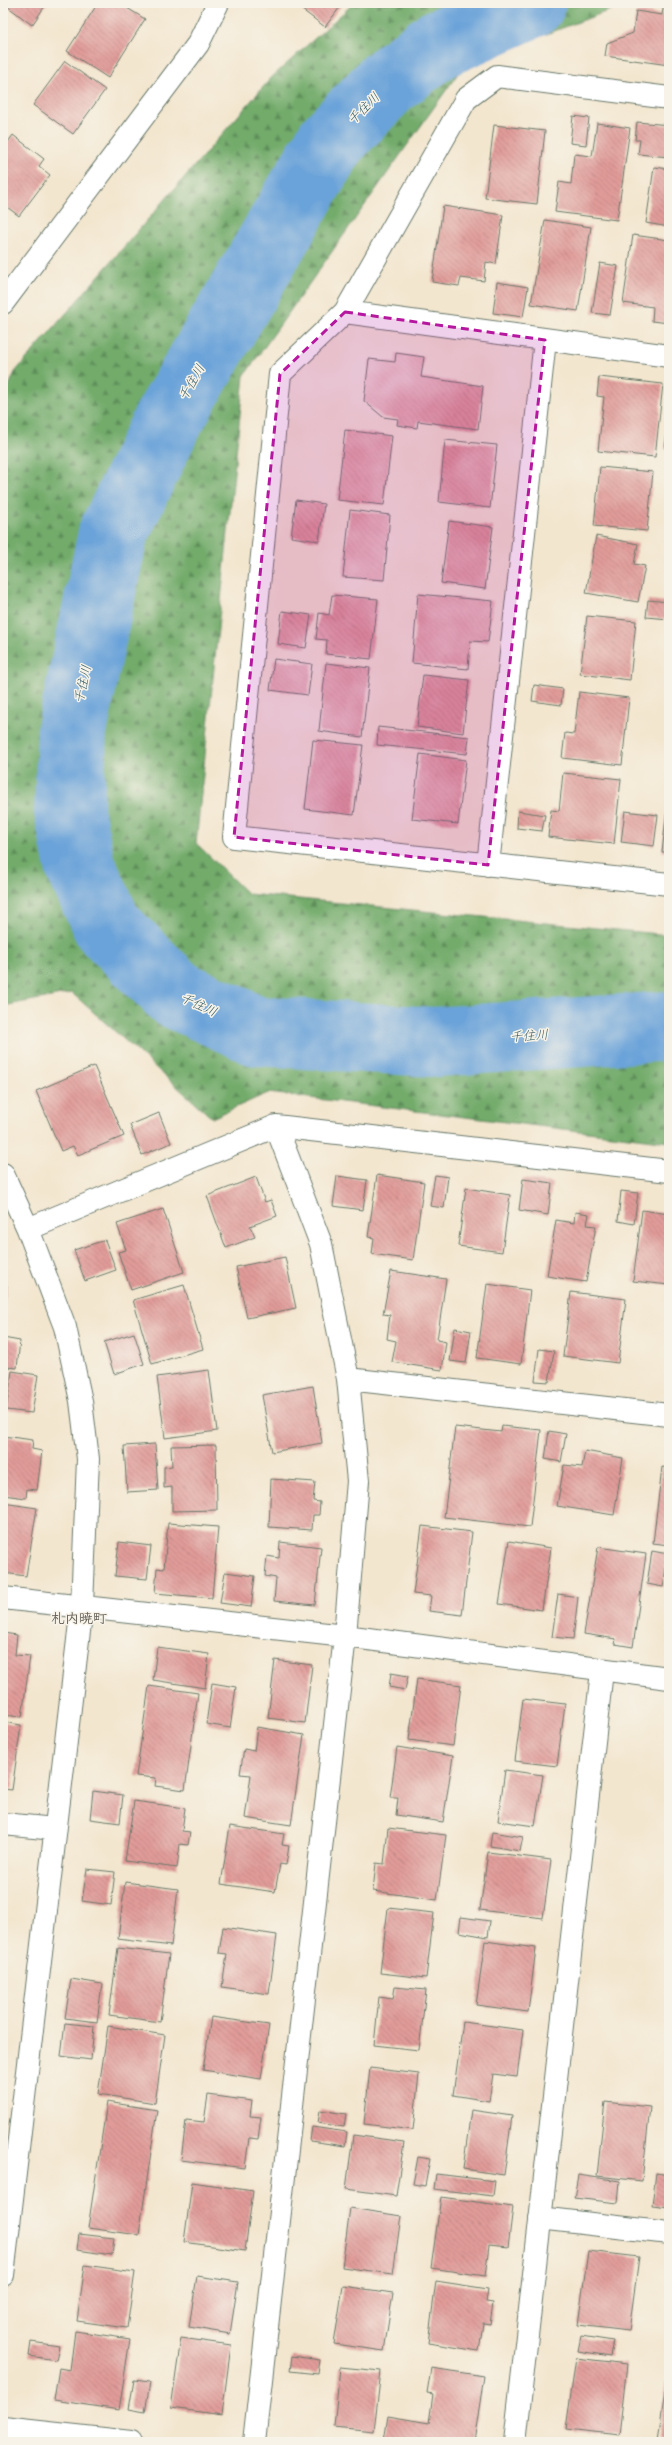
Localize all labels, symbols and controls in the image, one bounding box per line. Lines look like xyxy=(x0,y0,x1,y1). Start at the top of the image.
water label: 千住川 xyxy=(343,88,383,128)
water label: 千住川 xyxy=(173,361,209,403)
water label: 千住川 xyxy=(69,663,95,705)
water label: 千住川 xyxy=(178,988,220,1020)
water label: 千住川 xyxy=(509,1025,549,1045)
district label: 札内暁町 xyxy=(51,1608,107,1627)

